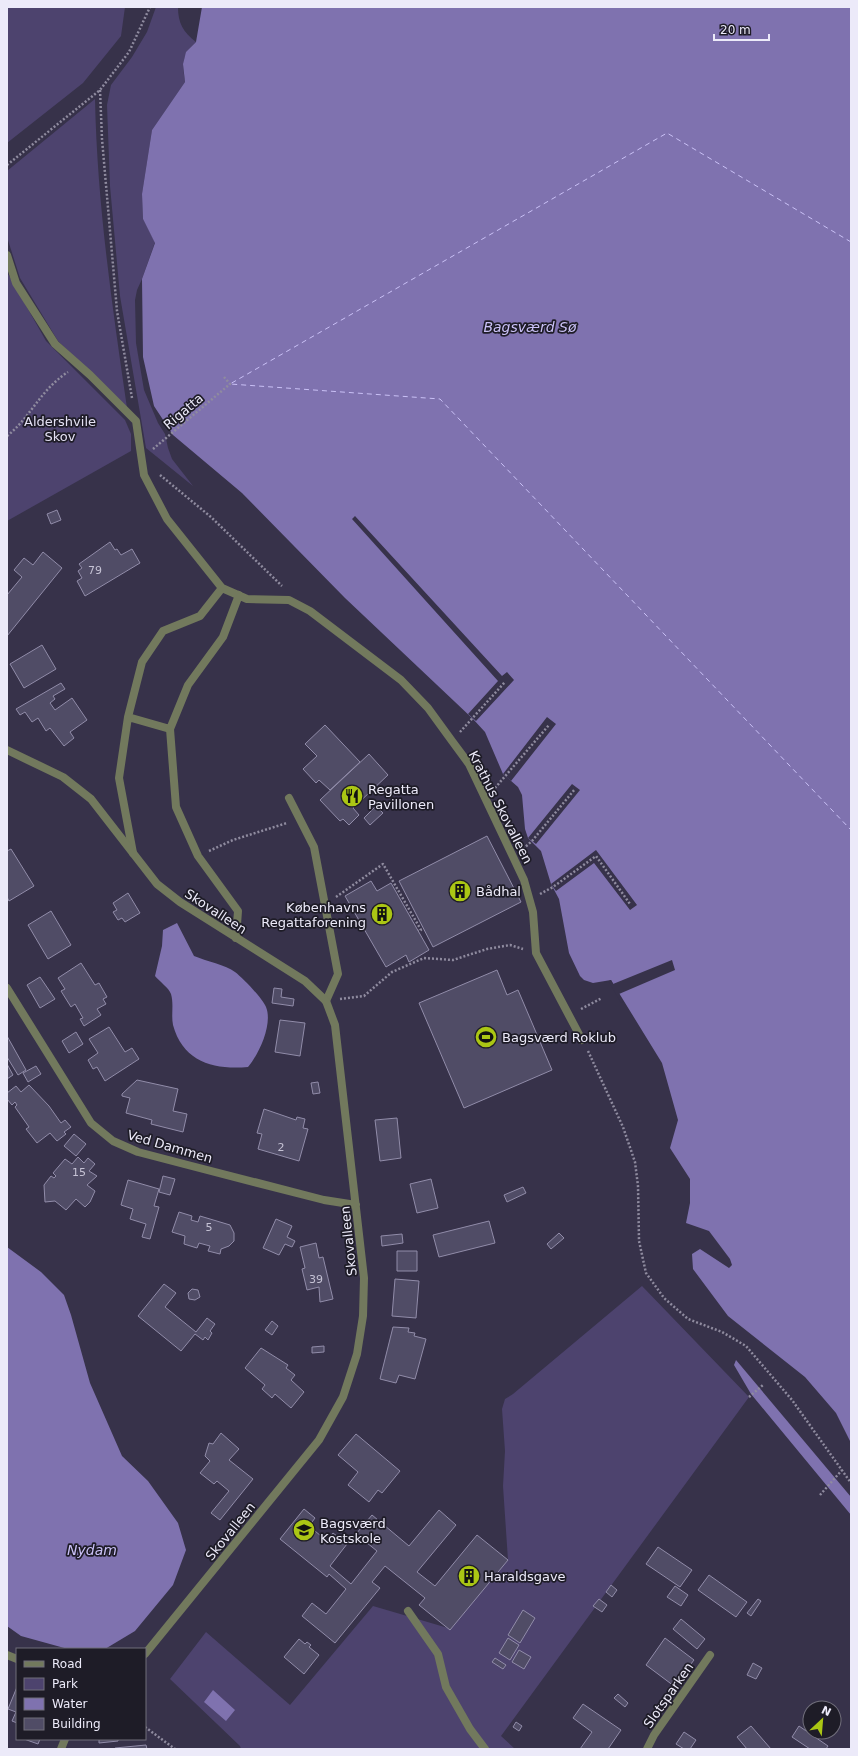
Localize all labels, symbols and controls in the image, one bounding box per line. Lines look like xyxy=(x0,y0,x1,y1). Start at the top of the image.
scale bar xyxy=(714,16,769,42)
text: 20 m xyxy=(720,23,751,37)
water label: Bagsværd Sø xyxy=(483,319,577,335)
street label: Rigatta xyxy=(160,391,206,432)
park label: Aldershvile Skov xyxy=(24,414,96,444)
house number: 79 xyxy=(88,564,102,577)
street label: Krathus Skovalleen xyxy=(466,748,536,866)
place label: Regatta Pavillonen xyxy=(368,782,434,812)
restaurant icon: Regatta Pavillonen xyxy=(339,783,365,809)
building icon: Bådhal xyxy=(447,878,473,904)
place label: Bådhal xyxy=(476,884,521,899)
street label: Skovalleen xyxy=(182,886,249,937)
place label: Københavns Regattaforening xyxy=(261,900,366,930)
building icon: Københavns Regattaforening xyxy=(369,901,395,927)
sports icon: Bagsværd Roklub xyxy=(473,1024,499,1050)
place label: Bagsværd Roklub xyxy=(502,1030,616,1045)
street label: Ved Dammen xyxy=(126,1127,214,1166)
house number: 2 xyxy=(278,1141,285,1154)
house number: 15 xyxy=(72,1166,86,1179)
street label: Skovalleen xyxy=(337,1205,360,1277)
house number: 5 xyxy=(206,1221,213,1234)
house number: 39 xyxy=(309,1273,323,1286)
street label: Skovalleen xyxy=(202,1499,258,1563)
place label: Bagsværd Kostskole xyxy=(320,1516,386,1546)
school or university icon: Bagsværd Kostskole xyxy=(291,1517,317,1543)
water label: Nydam xyxy=(67,1542,117,1558)
building icon: Haraldsgave xyxy=(456,1563,482,1589)
place label: Haraldsgave xyxy=(484,1569,566,1584)
legend xyxy=(16,1648,146,1740)
text: Road xyxy=(52,1657,82,1671)
street label: Slotsparken xyxy=(640,1660,697,1731)
text: Park xyxy=(52,1677,78,1691)
text: Water xyxy=(52,1697,88,1711)
north arrow xyxy=(802,1700,842,1740)
text: N xyxy=(819,1704,833,1719)
text: Building xyxy=(52,1717,101,1731)

